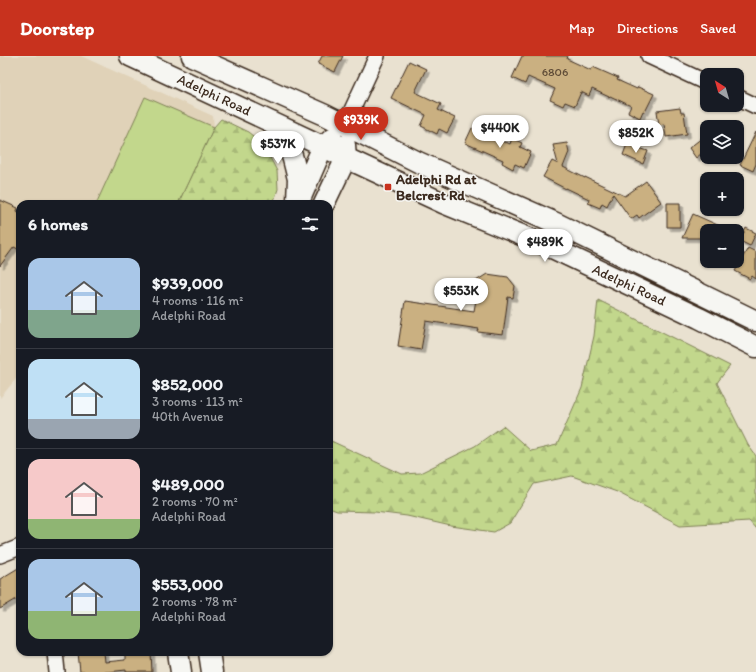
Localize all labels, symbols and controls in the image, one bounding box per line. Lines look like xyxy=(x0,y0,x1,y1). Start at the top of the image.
text: Doorstep xyxy=(20,17,94,40)
text: Map xyxy=(569,20,595,37)
text: Directions xyxy=(617,20,678,37)
text: Saved xyxy=(700,20,736,37)
house number: 6806 xyxy=(542,65,568,79)
north arrow xyxy=(700,68,744,112)
map controls xyxy=(700,68,744,268)
street label: Adelphi Road xyxy=(174,71,254,120)
pin: $939K xyxy=(333,107,389,141)
text: $939K xyxy=(343,112,379,127)
pin: $440K xyxy=(472,115,528,149)
text: $440K xyxy=(481,120,519,135)
pin: $852K xyxy=(608,120,664,154)
button: layers xyxy=(700,120,744,164)
text: $852K xyxy=(618,125,654,140)
pin: $537K xyxy=(250,131,306,165)
text: $537K xyxy=(260,136,296,151)
place label: Adelphi Rd at Belcrest Rd xyxy=(395,171,477,204)
button: + xyxy=(700,172,744,216)
marker: Adelphi Rd at Belcrest Rd xyxy=(383,182,393,192)
icon: filters xyxy=(299,213,321,235)
text: 6 homes xyxy=(28,214,88,234)
button: − xyxy=(700,224,744,268)
pin: $489K xyxy=(517,229,573,263)
text: $489K xyxy=(527,234,563,249)
street label: Adelphi Road xyxy=(589,261,669,310)
text: $939,000 xyxy=(152,273,223,293)
icon: home xyxy=(60,274,108,322)
pin: $553K xyxy=(433,278,489,312)
text: $553K xyxy=(443,283,479,298)
text: 4 rooms · 116 m² xyxy=(152,293,243,308)
text: Adelphi Road xyxy=(152,308,226,323)
text: $852,000 xyxy=(152,374,223,394)
icon: home xyxy=(60,375,108,423)
text: 3 rooms · 113 m² xyxy=(152,394,243,409)
text: 40th Avenue xyxy=(152,409,224,424)
text: $489,000 xyxy=(152,474,225,494)
icon: home xyxy=(60,475,108,523)
text: 2 rooms · 70 m² xyxy=(152,494,238,509)
text: Adelphi Road xyxy=(152,509,226,524)
text: $553,000 xyxy=(152,574,223,594)
icon: home xyxy=(60,575,108,623)
text: 2 rooms · 78 m² xyxy=(152,594,237,609)
text: Adelphi Road xyxy=(152,609,226,624)

